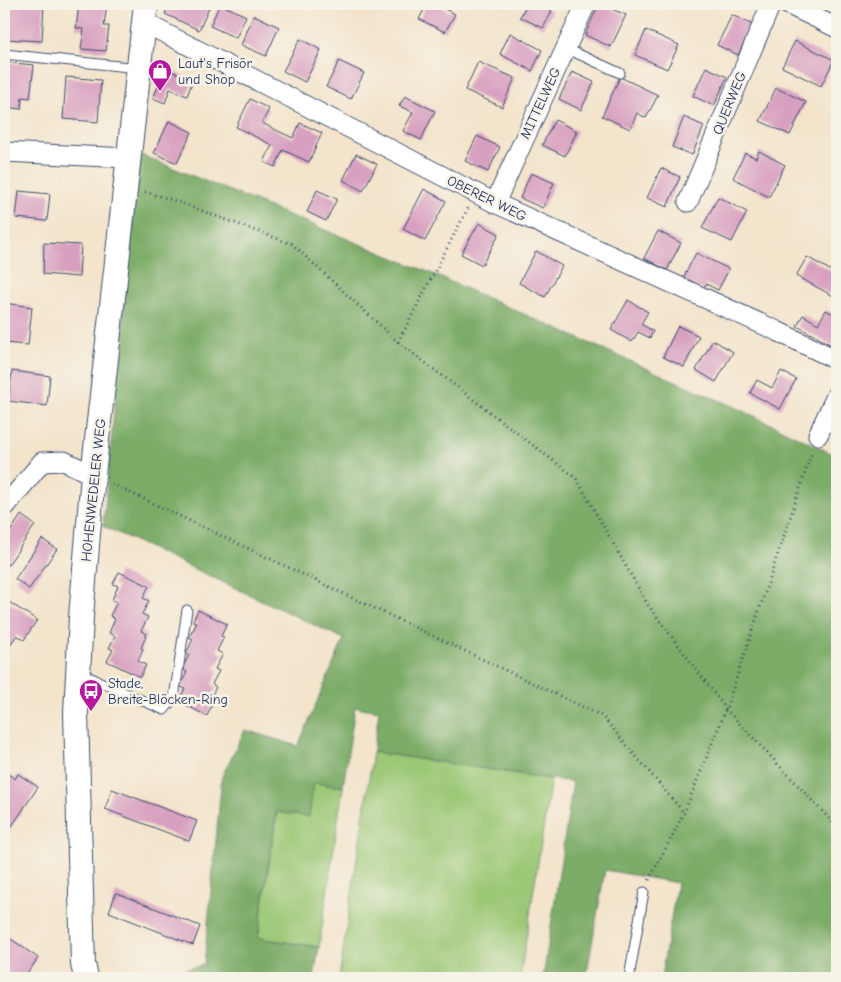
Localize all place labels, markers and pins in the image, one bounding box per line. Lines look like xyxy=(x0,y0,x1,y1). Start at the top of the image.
place label: Laut's Frisör und Shop xyxy=(178,55,252,88)
shop icon: Laut's Frisör und Shop xyxy=(147,58,173,92)
place label: Stade, Breite-Blöcken-Ring xyxy=(108,675,228,708)
bus stop icon: Stade, Breite-Blöcken-Ring xyxy=(78,678,104,712)

